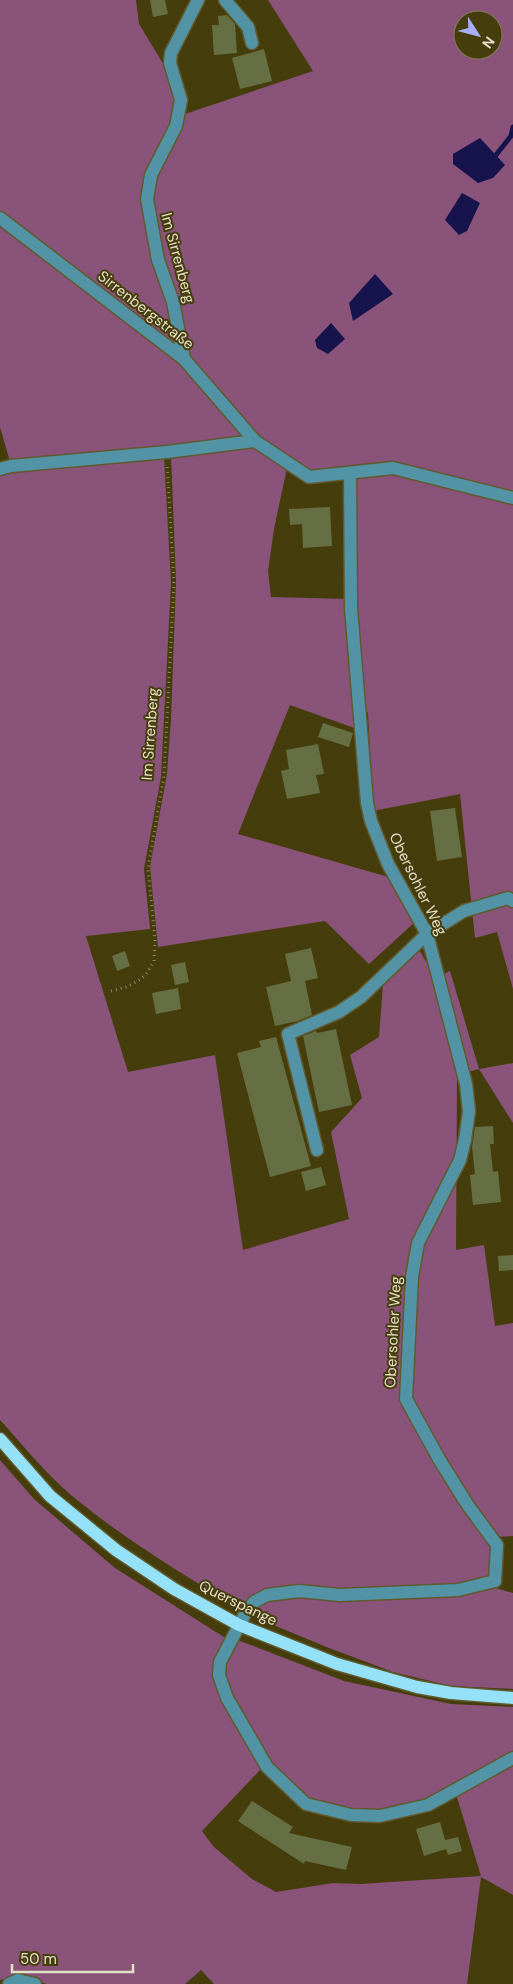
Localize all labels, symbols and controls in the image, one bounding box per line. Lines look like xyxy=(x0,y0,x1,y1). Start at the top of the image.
north arrow xyxy=(453,10,503,60)
text: N xyxy=(478,33,499,52)
street label: Im Sirrenberg xyxy=(156,211,200,305)
street label: Sirrenbergstraße xyxy=(94,266,198,354)
street label: Im Sirrenberg xyxy=(137,687,163,781)
street label: Obersohler Weg xyxy=(384,829,452,939)
street label: Obersohler Weg xyxy=(380,1275,406,1389)
street label: Querspange xyxy=(196,1575,280,1631)
scale bar xyxy=(12,1942,134,1974)
text: 50 m xyxy=(20,1949,57,1969)

